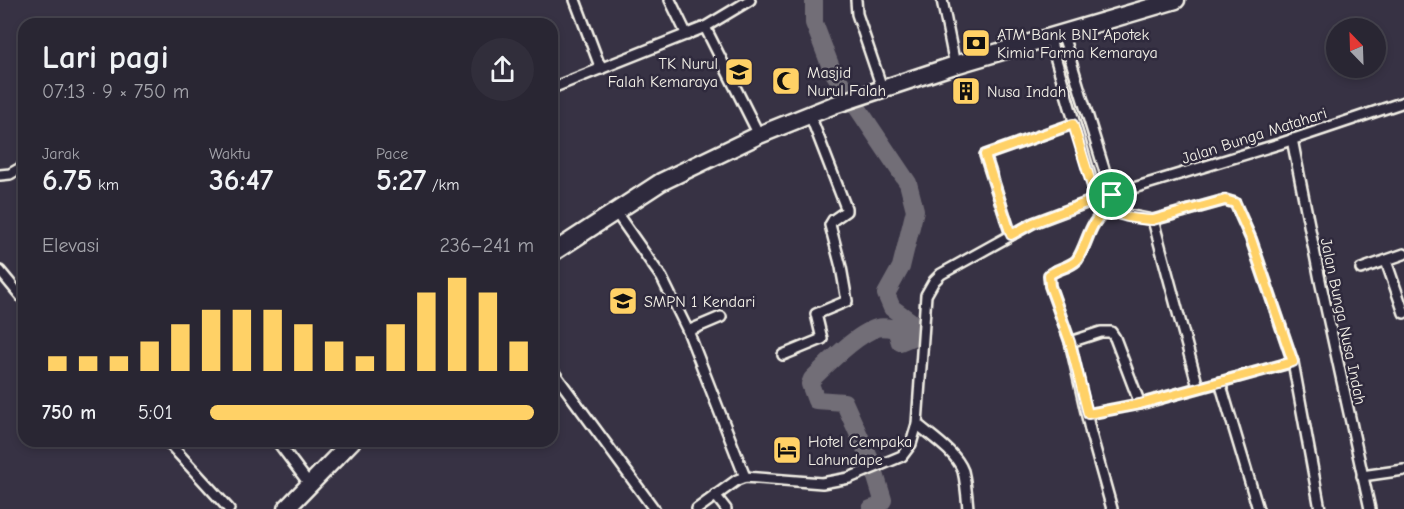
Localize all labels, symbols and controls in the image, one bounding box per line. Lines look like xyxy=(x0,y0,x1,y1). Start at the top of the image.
north arrow xyxy=(1326,18,1386,78)
map controls xyxy=(1326,18,1386,78)
place label: ATM Bank BNI Apotek Kimia Farma Kemaraya xyxy=(997,26,1158,62)
bank icon: ATM Bank BNI Apotek Kimia Farma Kemaraya xyxy=(960,27,992,59)
text: Lari pagi xyxy=(42,38,169,76)
button: share xyxy=(471,38,534,101)
place label: TK Nurul Falah Kemaraya xyxy=(608,55,718,91)
school or university icon: TK Nurul Falah Kemaraya xyxy=(723,56,755,88)
place label: Masjid Nurul Falah xyxy=(807,64,886,100)
mosque icon: Masjid Nurul Falah xyxy=(770,65,802,97)
building icon: Nusa Indah xyxy=(950,75,982,107)
text: 07:13 · 9 × 750 m xyxy=(42,80,189,103)
place label: Nusa Indah xyxy=(987,83,1066,101)
street label: Jalan Bunga Matahari xyxy=(1180,104,1329,168)
text: Jarak xyxy=(42,145,80,163)
text: Waktu xyxy=(209,145,251,163)
text: Pace xyxy=(376,145,408,163)
text: 6.75 xyxy=(42,163,93,198)
text: 36:47 xyxy=(209,163,273,198)
text: 5:27 xyxy=(376,163,426,198)
pin xyxy=(1086,169,1137,220)
text: km xyxy=(93,176,119,194)
text: /km xyxy=(426,176,460,194)
icon: arrive xyxy=(1095,178,1128,211)
text: Elevasi xyxy=(42,234,100,257)
text: 236–241 m xyxy=(439,234,534,257)
street label: Jalan Bunga Nusa Indah xyxy=(1317,236,1369,406)
school or university icon: SMPN 1 Kendari xyxy=(607,285,639,317)
place label: SMPN 1 Kendari xyxy=(644,293,755,311)
text: 750 m xyxy=(42,401,96,424)
text: 5:01 xyxy=(138,401,173,424)
place label: Hotel Cempaka Lahundape xyxy=(808,433,912,469)
hotel icon: Hotel Cempaka Lahundape xyxy=(771,434,803,466)

